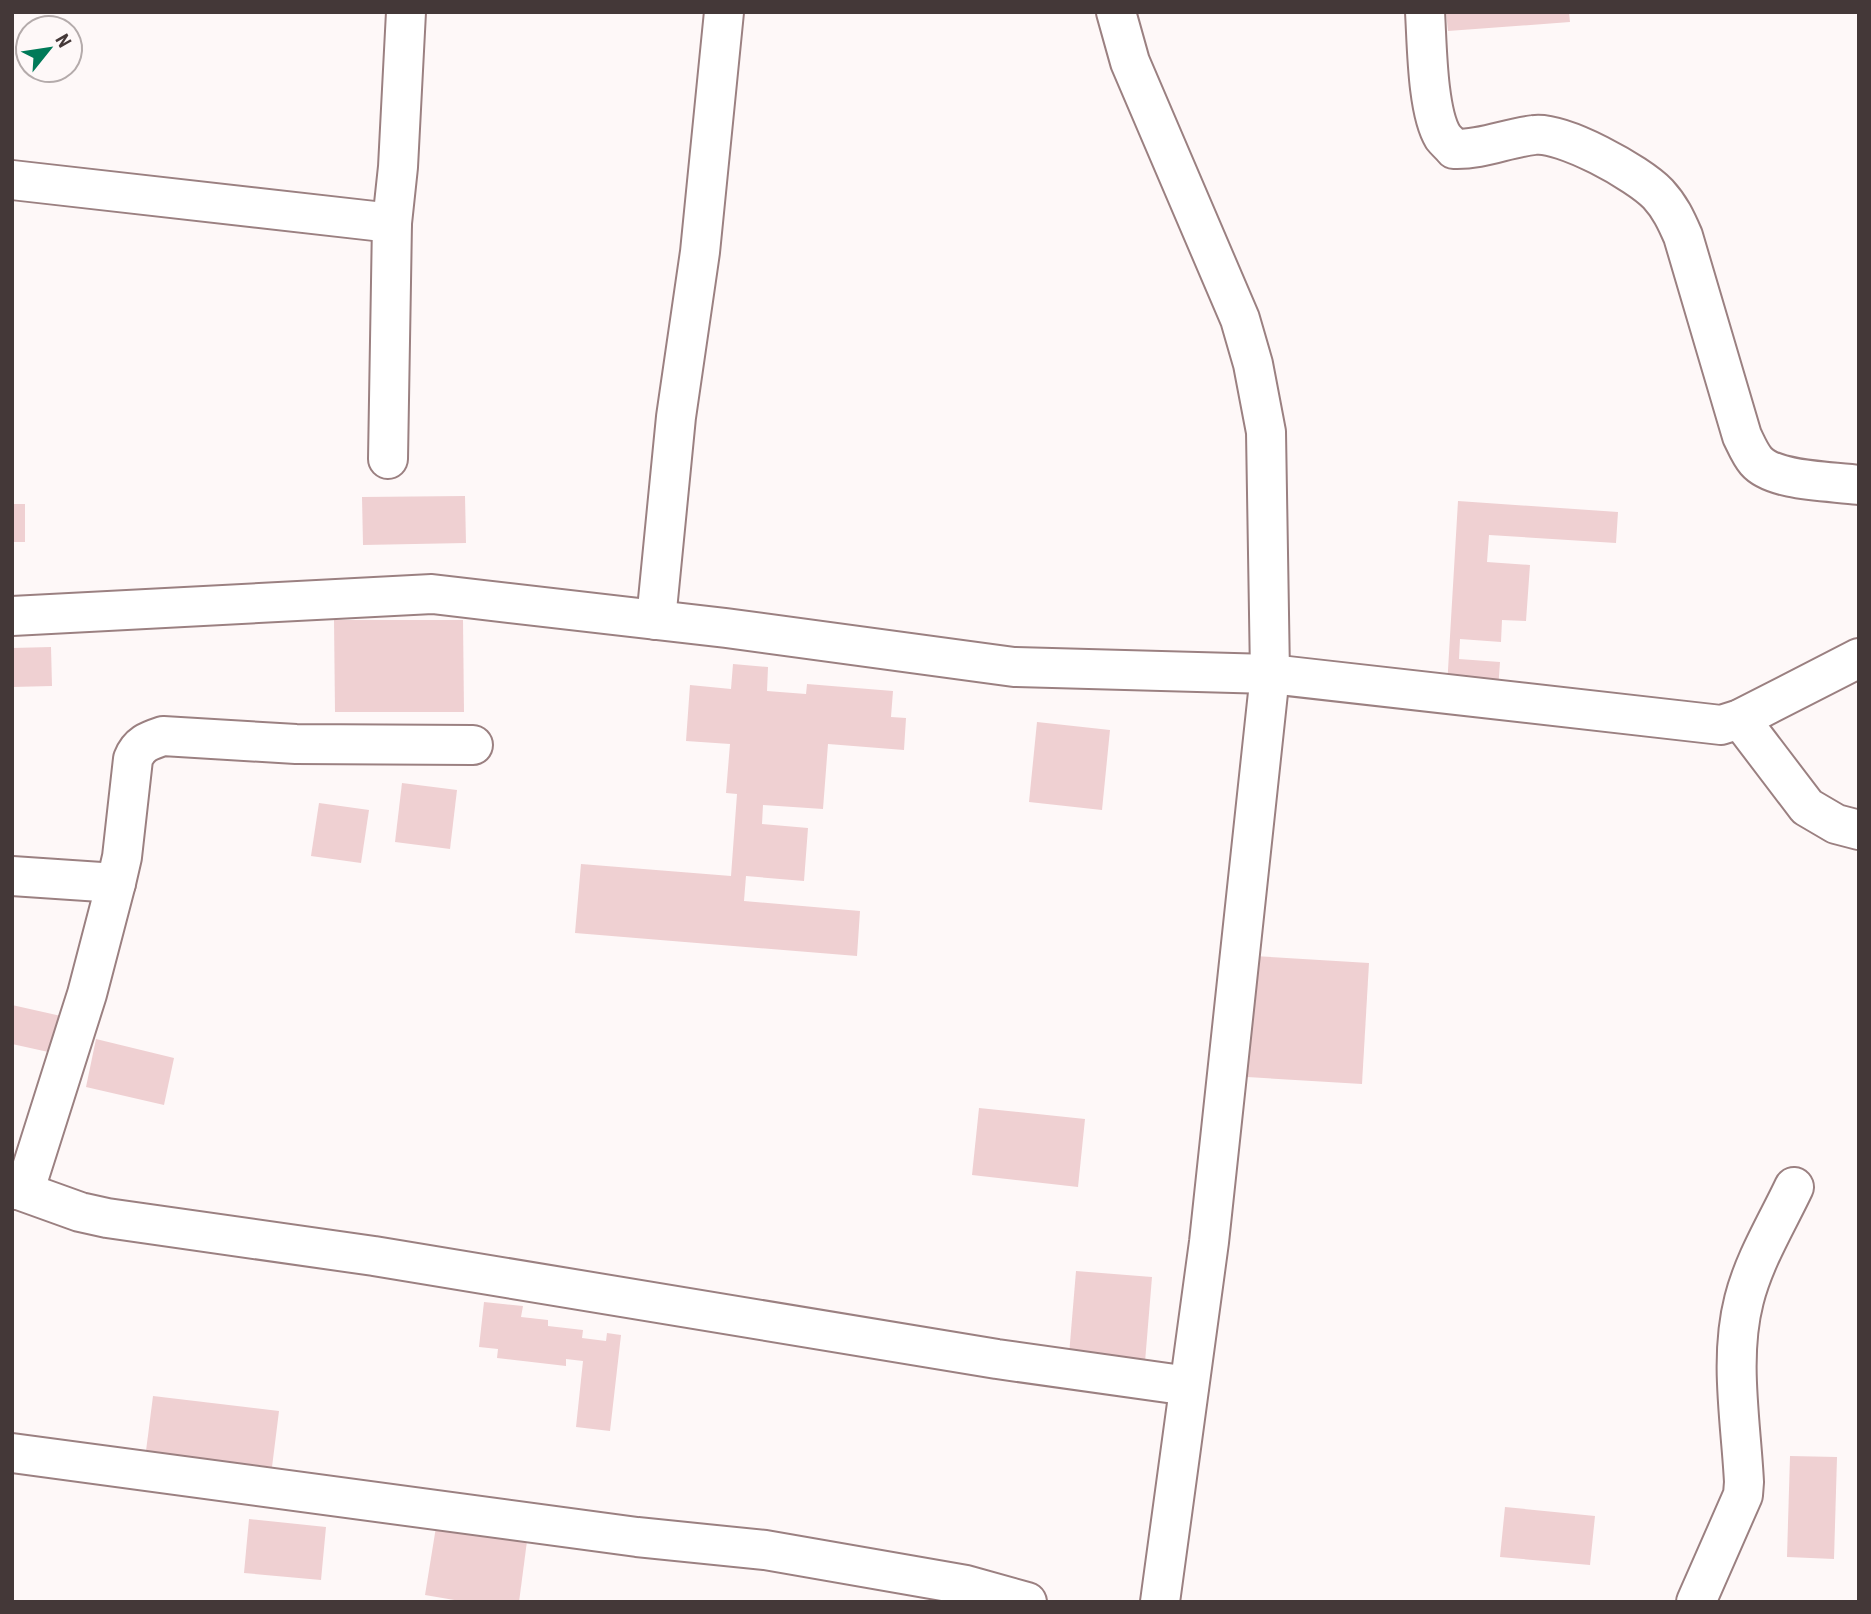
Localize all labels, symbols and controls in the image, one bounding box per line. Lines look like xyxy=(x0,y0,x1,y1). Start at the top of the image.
north arrow xyxy=(14,14,84,84)
text: N xyxy=(50,30,76,52)

